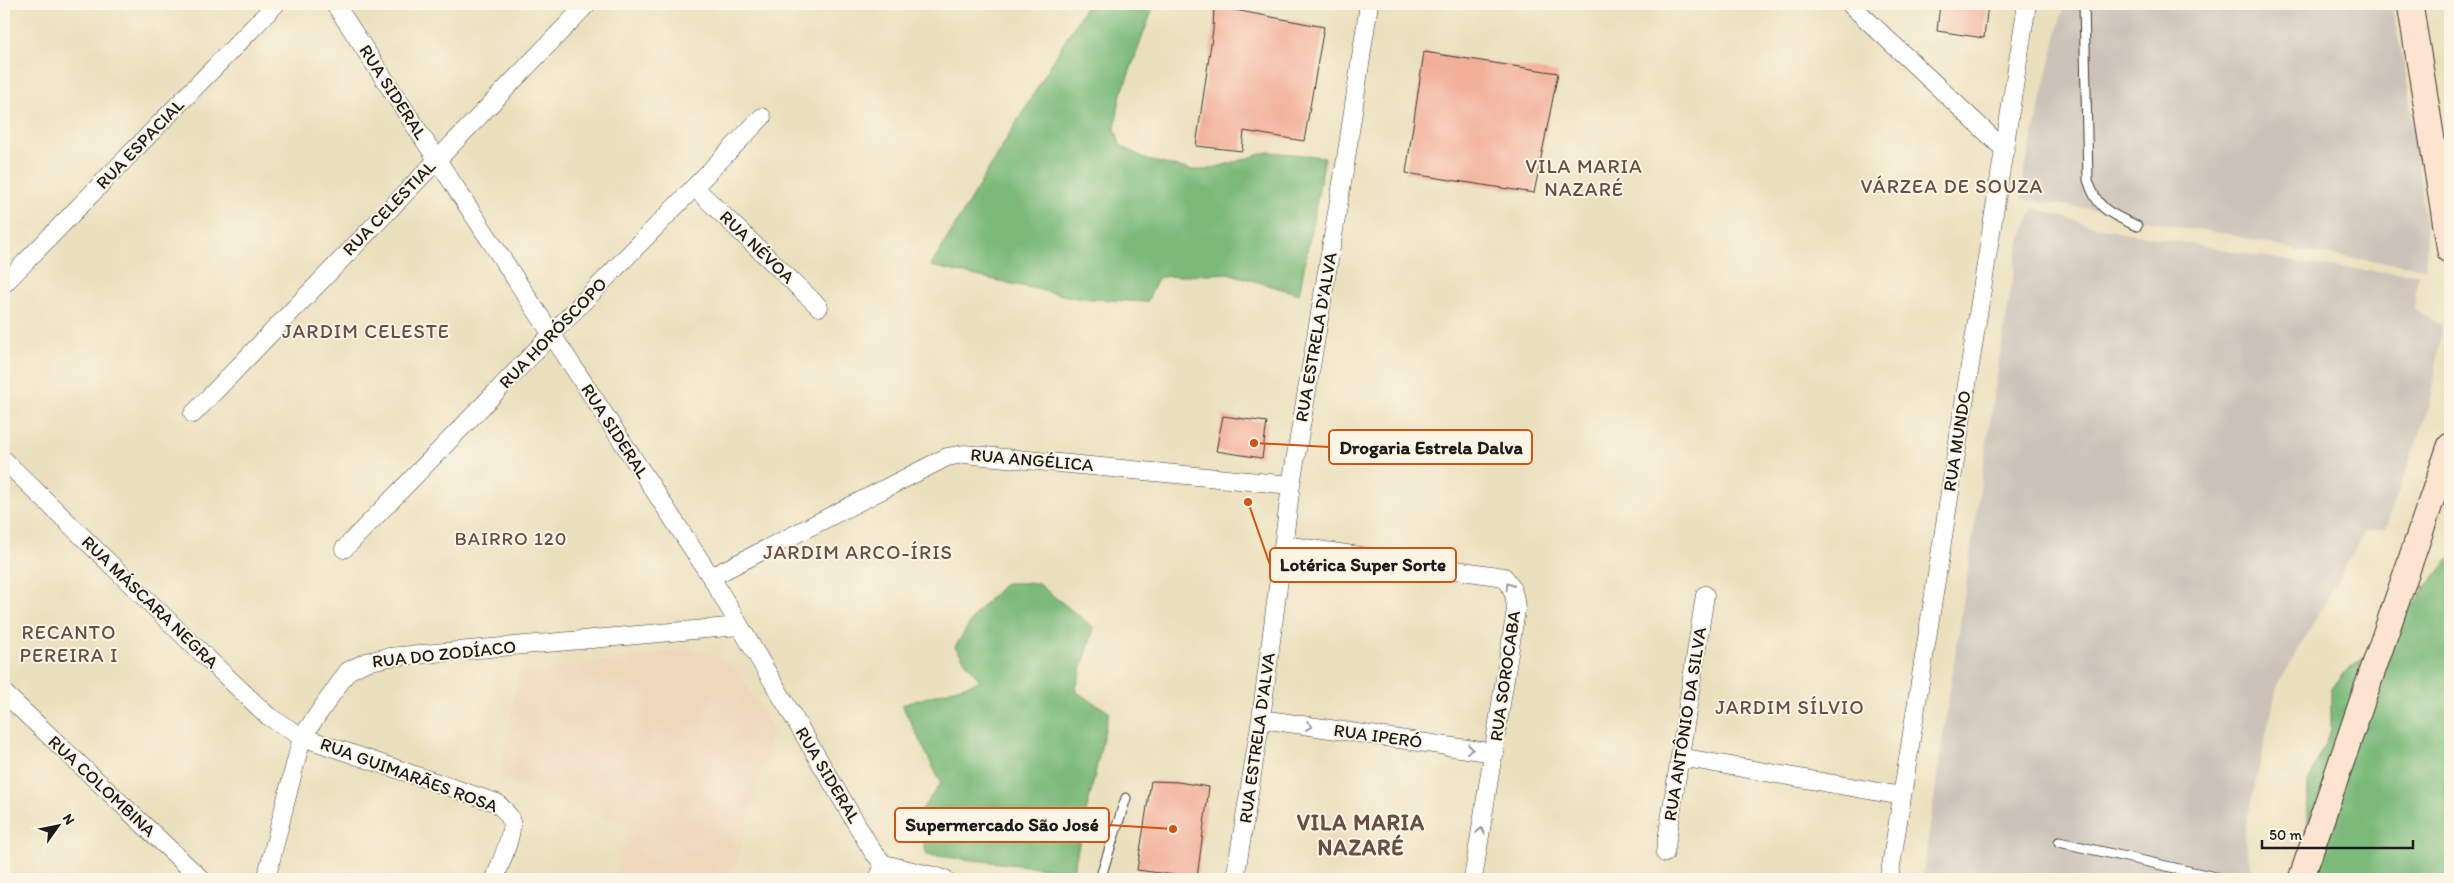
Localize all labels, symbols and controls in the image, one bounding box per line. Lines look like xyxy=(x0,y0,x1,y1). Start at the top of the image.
street label: RUA SIDERAL xyxy=(354,40,432,144)
street label: RUA ESPACIAL xyxy=(91,94,189,194)
district label: VILA MARIA NAZARÉ xyxy=(1525,154,1643,201)
street label: RUA CELESTIAL xyxy=(338,156,440,260)
district label: VÁRZEA DE SOUZA xyxy=(1861,174,2043,198)
street label: RUA NÉVOA xyxy=(715,206,799,288)
street label: RUA ESTRELA D'ALVA xyxy=(1290,250,1342,424)
street label: RUA HORÓSCOPO xyxy=(494,273,612,393)
district label: JARDIM CELESTE xyxy=(282,319,450,343)
street label: RUA SIDERAL xyxy=(576,379,654,483)
street label: RUA MUNDO xyxy=(1938,389,1976,493)
callout: Drogaria Estrela Dalva xyxy=(1329,430,1532,464)
text: Drogaria Estrela Dalva xyxy=(1339,436,1523,459)
street label: RUA ANGÉLICA xyxy=(970,444,1095,476)
district label: BAIRRO 120 xyxy=(455,527,567,550)
street label: RUA MÁSCARA NEGRA xyxy=(77,531,223,673)
district label: JARDIM ARCO-ÍRIS xyxy=(763,540,953,564)
callout: Lotérica Super Sorte xyxy=(1270,548,1456,582)
text: Lotérica Super Sorte xyxy=(1280,553,1446,576)
one-way arrow xyxy=(1506,582,1516,591)
street label: RUA SOROCABA xyxy=(1485,609,1525,743)
district label: RECANTO PEREIRA I xyxy=(20,620,118,667)
street label: RUA ANTÔNIO DA SILVA xyxy=(1659,625,1711,823)
street label: RUA DO ZODÍACO xyxy=(371,635,517,673)
street label: RUA ESTRELA D'ALVA xyxy=(1234,651,1280,825)
district label: JARDIM SÍLVIO xyxy=(1715,695,1865,719)
street label: RUA IPERÓ xyxy=(1332,719,1424,753)
one-way arrow xyxy=(1305,720,1313,730)
street label: RUA SIDERAL xyxy=(791,723,865,827)
street label: RUA COLOMBINA xyxy=(43,730,161,842)
street label: RUA GUIMARÃES ROSA xyxy=(317,733,501,818)
one-way arrow xyxy=(1466,743,1474,754)
north arrow xyxy=(32,800,82,850)
callout: Supermercado São José xyxy=(895,808,1109,842)
district label: VILA MARIA NAZARÉ xyxy=(1297,809,1425,861)
text: Supermercado São José xyxy=(905,813,1099,836)
scale bar xyxy=(2262,818,2413,850)
text: 50 m xyxy=(2269,826,2302,844)
one-way arrow xyxy=(1476,827,1486,836)

